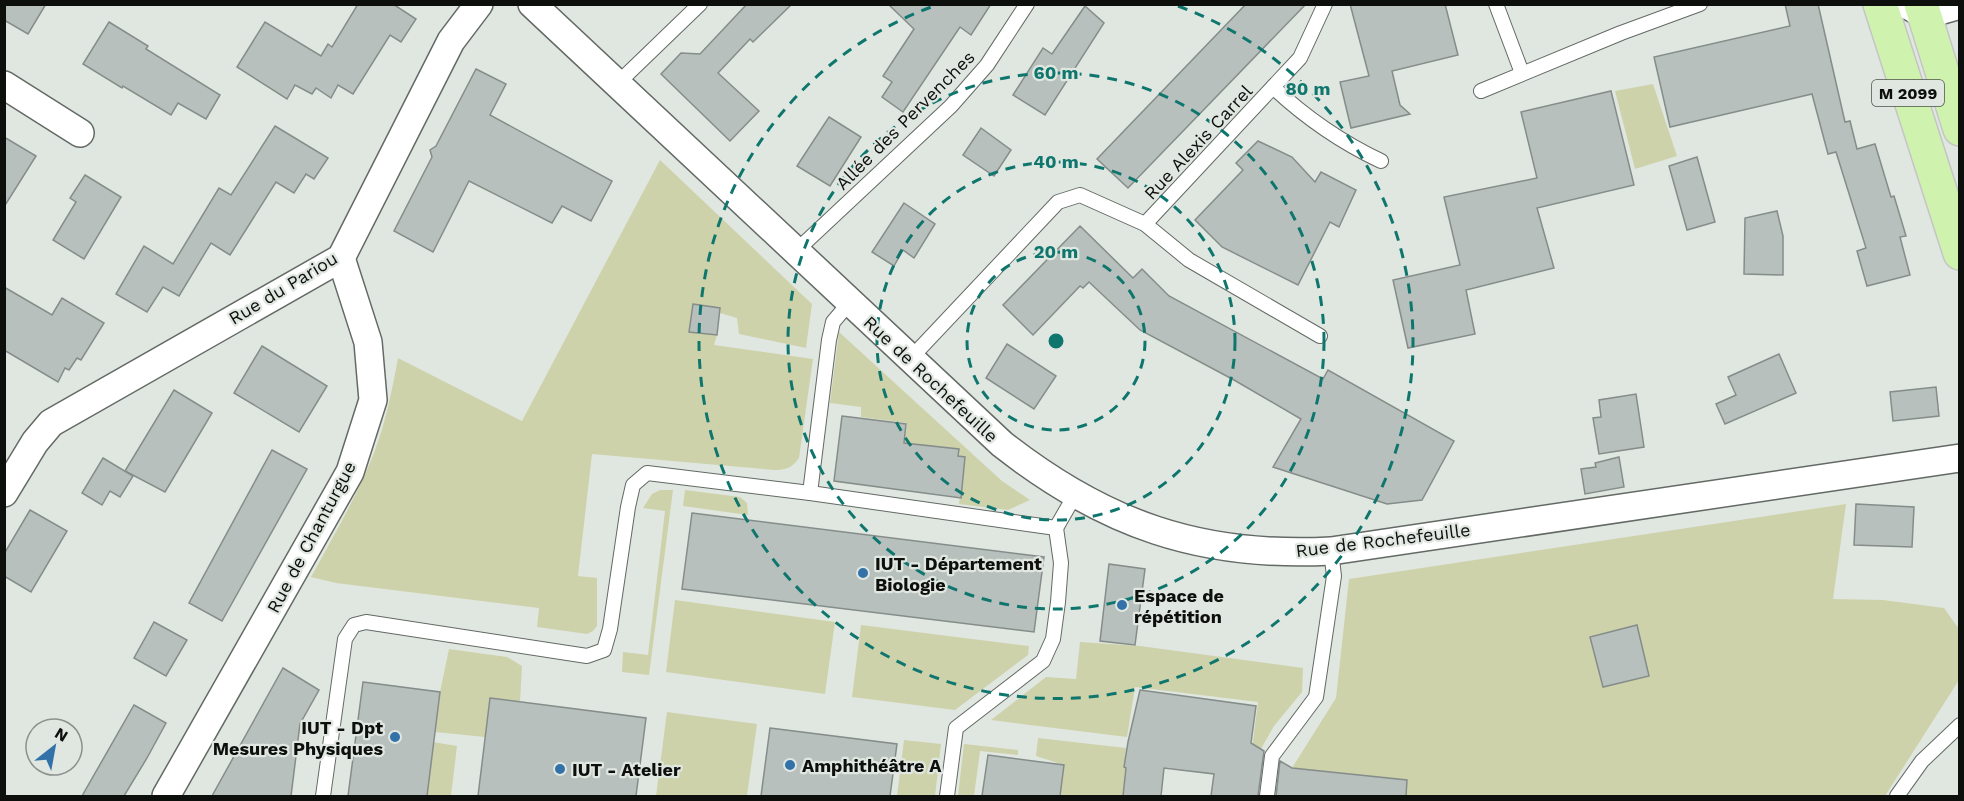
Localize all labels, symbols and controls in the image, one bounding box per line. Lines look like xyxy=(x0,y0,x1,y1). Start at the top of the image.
street label: Allée des Pervenches xyxy=(831,46,979,194)
text: 60 m xyxy=(1034,62,1078,83)
text: 80 m xyxy=(1286,78,1330,99)
street label: Rue Alexis Carrel xyxy=(1140,80,1257,204)
road number: M 2099 xyxy=(1872,80,1944,106)
text: 40 m xyxy=(1033,151,1079,172)
text: 20 m xyxy=(1034,241,1078,262)
street label: Rue du Pariou xyxy=(225,247,341,329)
street label: Rue de Rochefeuille xyxy=(860,311,1002,447)
centre of rings xyxy=(1046,331,1066,351)
street label: Rue de Chanturgue xyxy=(262,458,360,616)
street label: Rue de Rochefeuille xyxy=(1295,519,1471,561)
place label: IUT - Département Biologie xyxy=(875,553,1042,595)
marker: IUT - Département Biologie xyxy=(856,566,870,580)
place label: Espace de répétition xyxy=(1134,585,1224,627)
marker: Espace de répétition xyxy=(1115,598,1129,612)
north arrow xyxy=(24,717,84,777)
place label: IUT - Dpt Mesures Physiques xyxy=(213,717,383,759)
text: N xyxy=(51,723,71,746)
marker: IUT - Dpt Mesures Physiques xyxy=(388,730,402,744)
place label: Amphithéâtre A xyxy=(802,755,942,776)
marker: Amphithéâtre A xyxy=(783,758,797,772)
place label: IUT - Atelier xyxy=(572,759,681,780)
marker: IUT - Atelier xyxy=(553,762,567,776)

